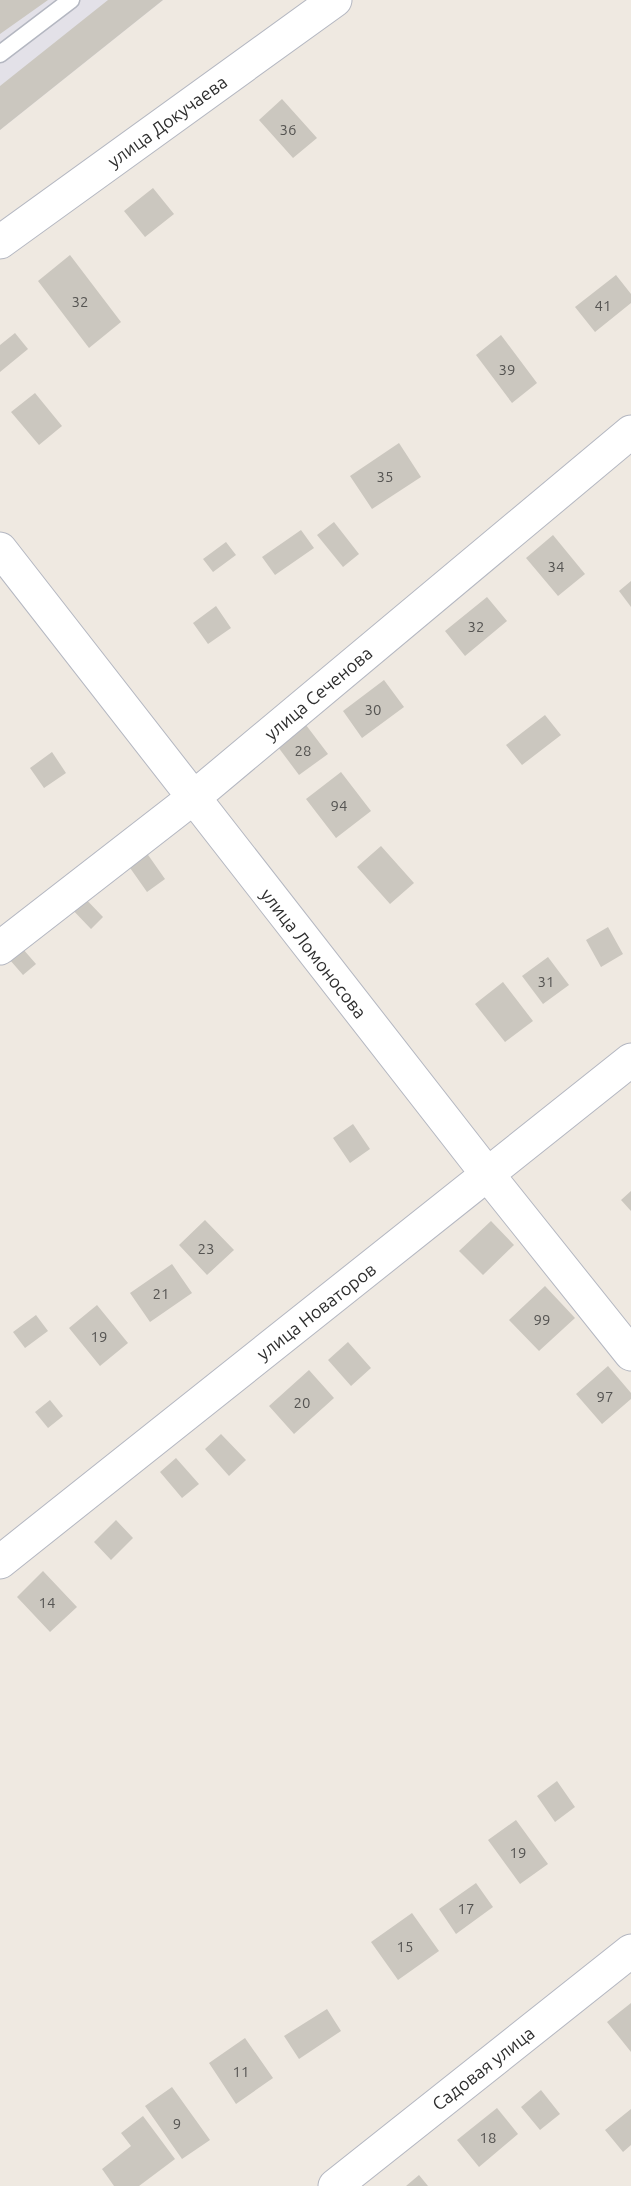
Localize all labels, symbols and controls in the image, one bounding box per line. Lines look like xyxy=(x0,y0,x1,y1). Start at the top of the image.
street label: улица Докучаева xyxy=(104,71,230,171)
house number: 36 xyxy=(280,121,296,138)
house number: 32 xyxy=(72,293,88,310)
house number: 41 xyxy=(595,297,611,314)
house number: 39 xyxy=(499,361,515,378)
house number: 35 xyxy=(377,468,393,485)
house number: 34 xyxy=(548,558,564,575)
house number: 32 xyxy=(468,618,484,635)
street label: улица Сеченова xyxy=(260,642,376,744)
house number: 30 xyxy=(365,701,381,718)
house number: 28 xyxy=(295,742,311,759)
house number: 94 xyxy=(331,797,347,814)
street label: улица Ломоносова xyxy=(257,884,371,1022)
house number: 31 xyxy=(538,973,554,990)
house number: 23 xyxy=(198,1240,214,1257)
street label: улица Новаторов xyxy=(253,1258,379,1364)
house number: 21 xyxy=(153,1285,169,1302)
house number: 99 xyxy=(534,1311,550,1328)
house number: 19 xyxy=(91,1328,107,1345)
house number: 97 xyxy=(597,1388,613,1405)
house number: 20 xyxy=(294,1394,310,1411)
house number: 14 xyxy=(39,1594,55,1611)
house number: 19 xyxy=(510,1844,526,1861)
house number: 17 xyxy=(458,1900,474,1917)
house number: 15 xyxy=(397,1938,413,1955)
street label: Садовая улица xyxy=(428,2022,538,2114)
house number: 11 xyxy=(233,2063,249,2080)
house number: 9 xyxy=(173,2115,181,2132)
house number: 18 xyxy=(480,2129,496,2146)

